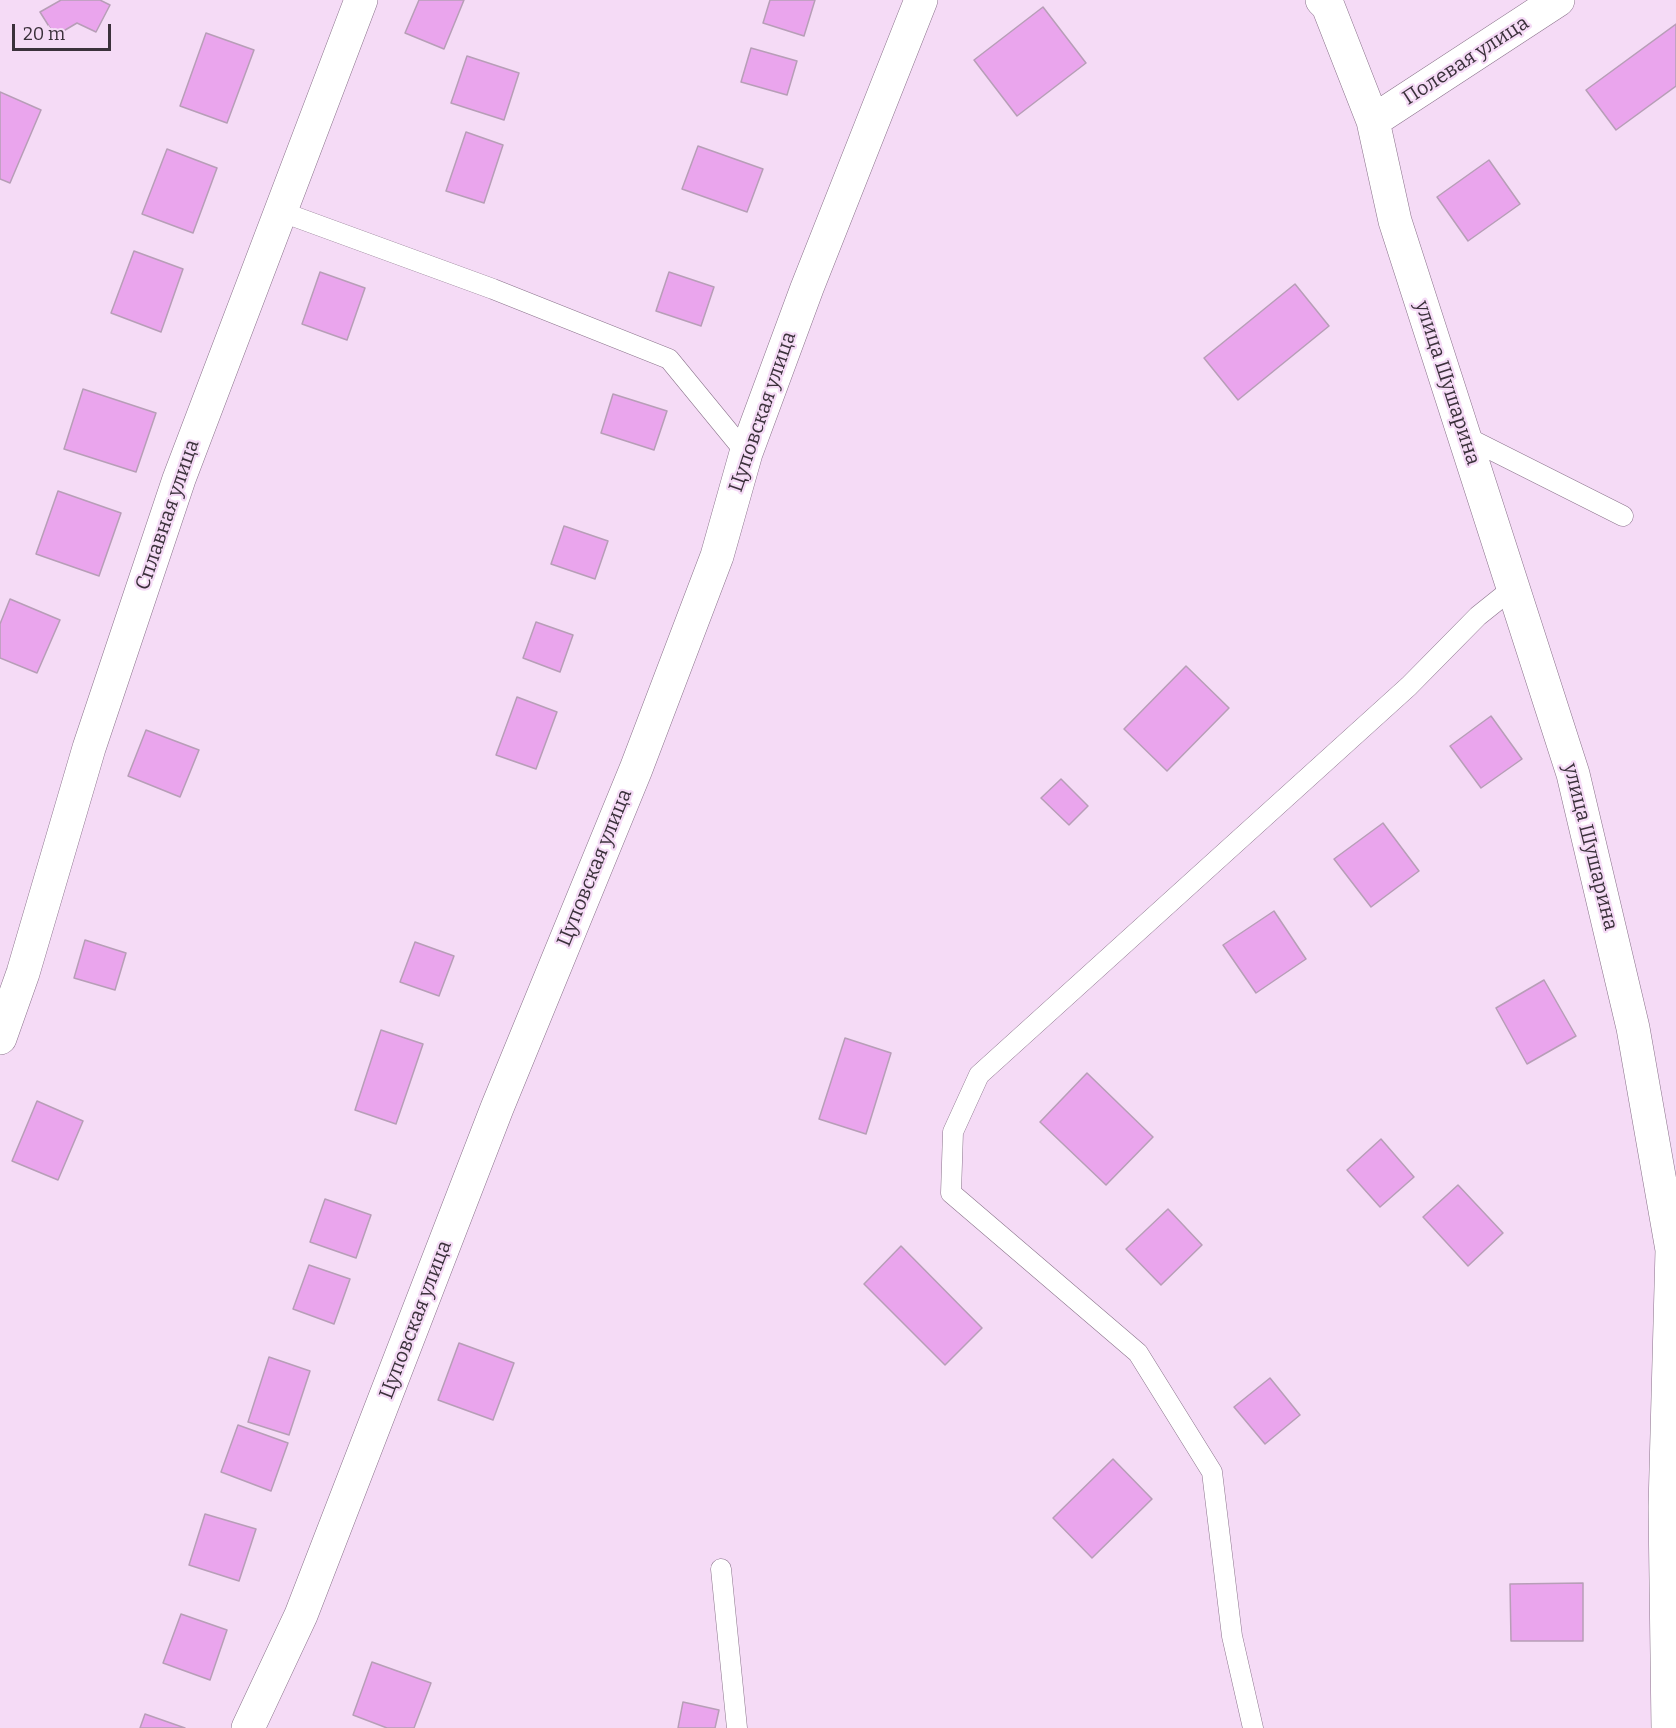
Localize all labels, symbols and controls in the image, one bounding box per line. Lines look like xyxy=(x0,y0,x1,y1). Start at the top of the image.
street label: Полевая улица xyxy=(1398,11,1534,111)
scale bar xyxy=(15,12,114,50)
text: 20 m xyxy=(23,23,65,45)
street label: улица Шушарина xyxy=(1409,298,1485,468)
street label: Цуповская улица xyxy=(724,329,802,495)
street label: Сплавная улица xyxy=(131,437,205,593)
street label: улица Шушарина xyxy=(1558,761,1622,933)
street label: Цуповская улица xyxy=(552,786,638,950)
street label: Цуповская улица xyxy=(375,1237,457,1403)

